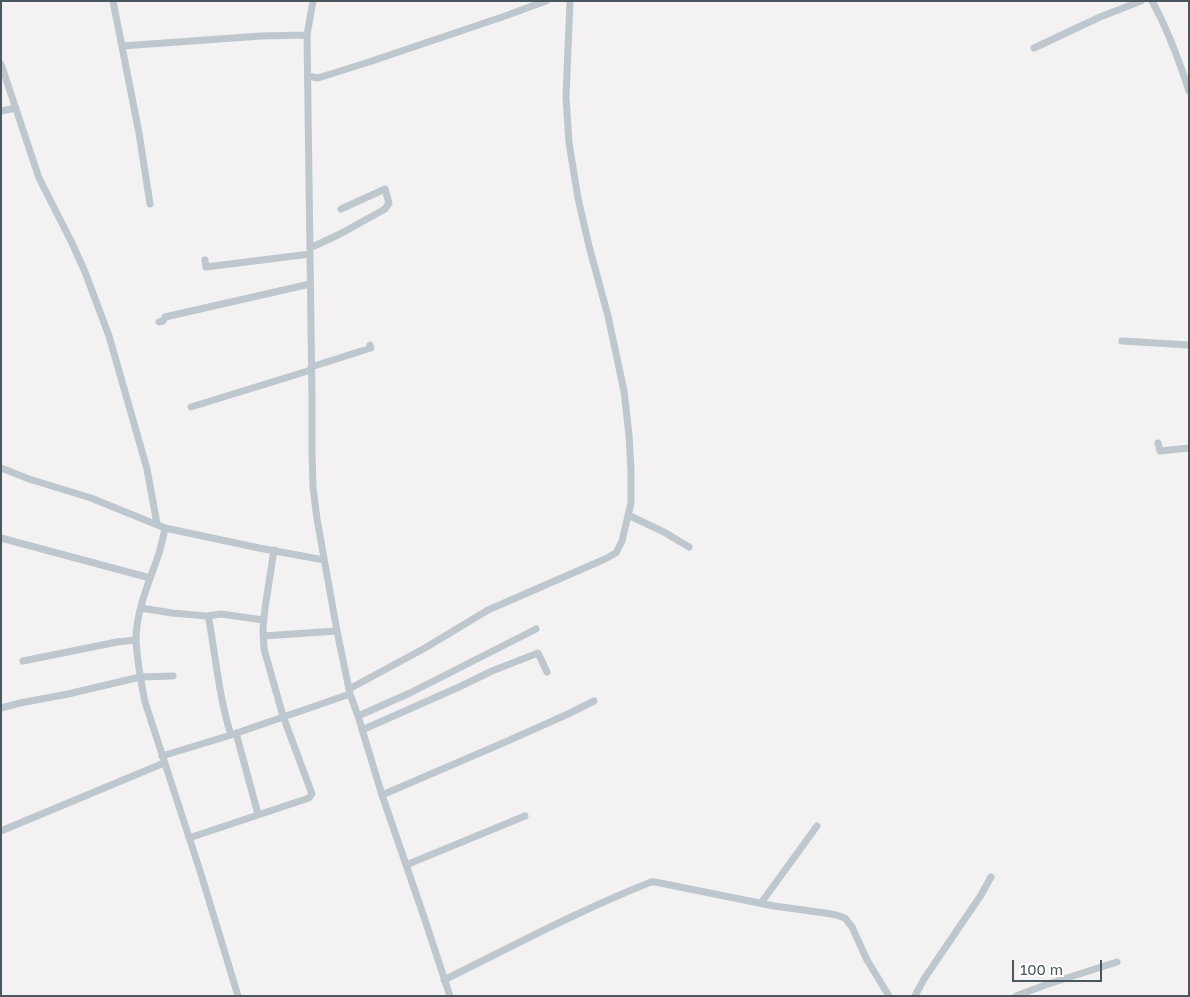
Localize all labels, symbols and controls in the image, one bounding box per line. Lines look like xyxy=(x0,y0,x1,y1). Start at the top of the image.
scale bar xyxy=(1015,950,1105,982)
text: 100 m xyxy=(1020,960,1063,978)

